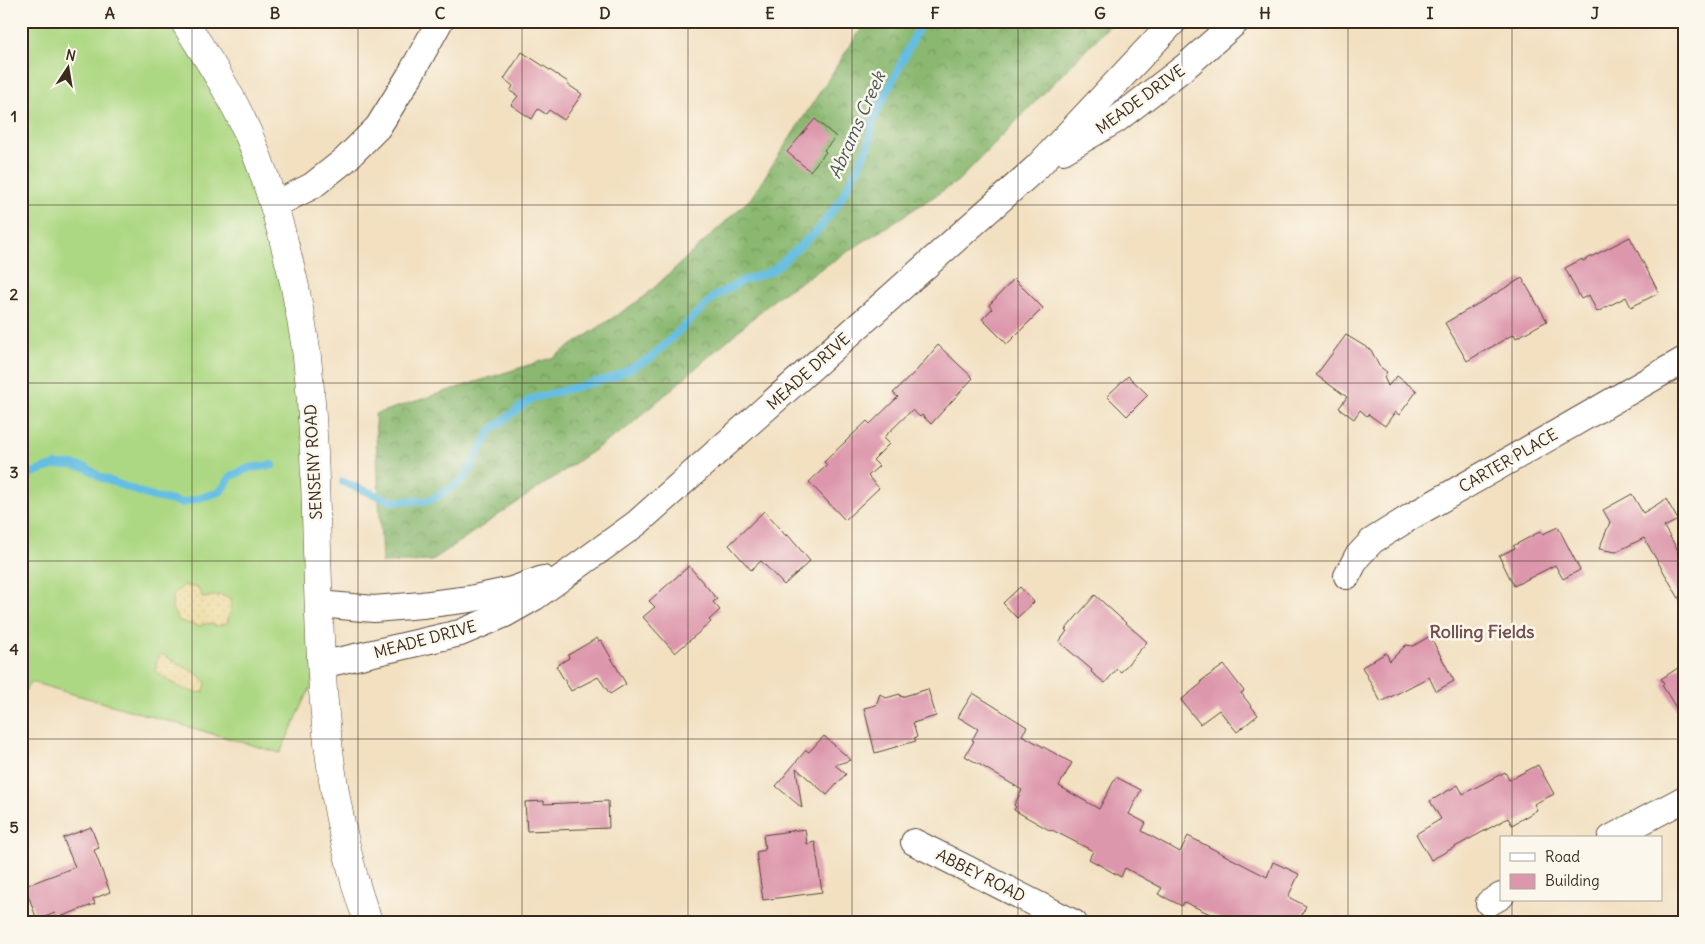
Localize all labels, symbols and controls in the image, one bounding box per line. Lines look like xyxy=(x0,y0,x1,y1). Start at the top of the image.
text: A xyxy=(105,3,115,23)
text: B xyxy=(270,3,281,23)
text: C xyxy=(435,3,446,23)
text: D xyxy=(599,3,611,23)
text: E xyxy=(765,3,775,23)
text: F xyxy=(930,3,940,23)
text: G xyxy=(1094,3,1106,23)
text: H xyxy=(1259,3,1271,23)
text: I xyxy=(1427,3,1434,23)
text: J xyxy=(1591,3,1600,23)
north arrow xyxy=(42,42,92,92)
text: N xyxy=(64,45,77,65)
street label: MEADE DRIVE xyxy=(1092,60,1188,138)
water label: Abrams Creek xyxy=(823,66,891,182)
text: 1 xyxy=(11,106,17,126)
text: 2 xyxy=(10,284,19,304)
street label: MEADE DRIVE xyxy=(762,328,854,414)
street label: SENSENY ROAD xyxy=(300,404,326,520)
street label: CARTER PLACE xyxy=(1455,424,1561,496)
text: 3 xyxy=(9,462,19,482)
street label: MEADE DRIVE xyxy=(372,616,478,662)
district label: Rolling Fields xyxy=(1430,620,1535,643)
text: 4 xyxy=(9,639,19,659)
text: 5 xyxy=(9,817,19,837)
legend xyxy=(1500,836,1662,902)
street label: ABBEY ROAD xyxy=(933,844,1029,906)
text: Road xyxy=(1545,847,1580,866)
text: Building xyxy=(1545,871,1600,890)

